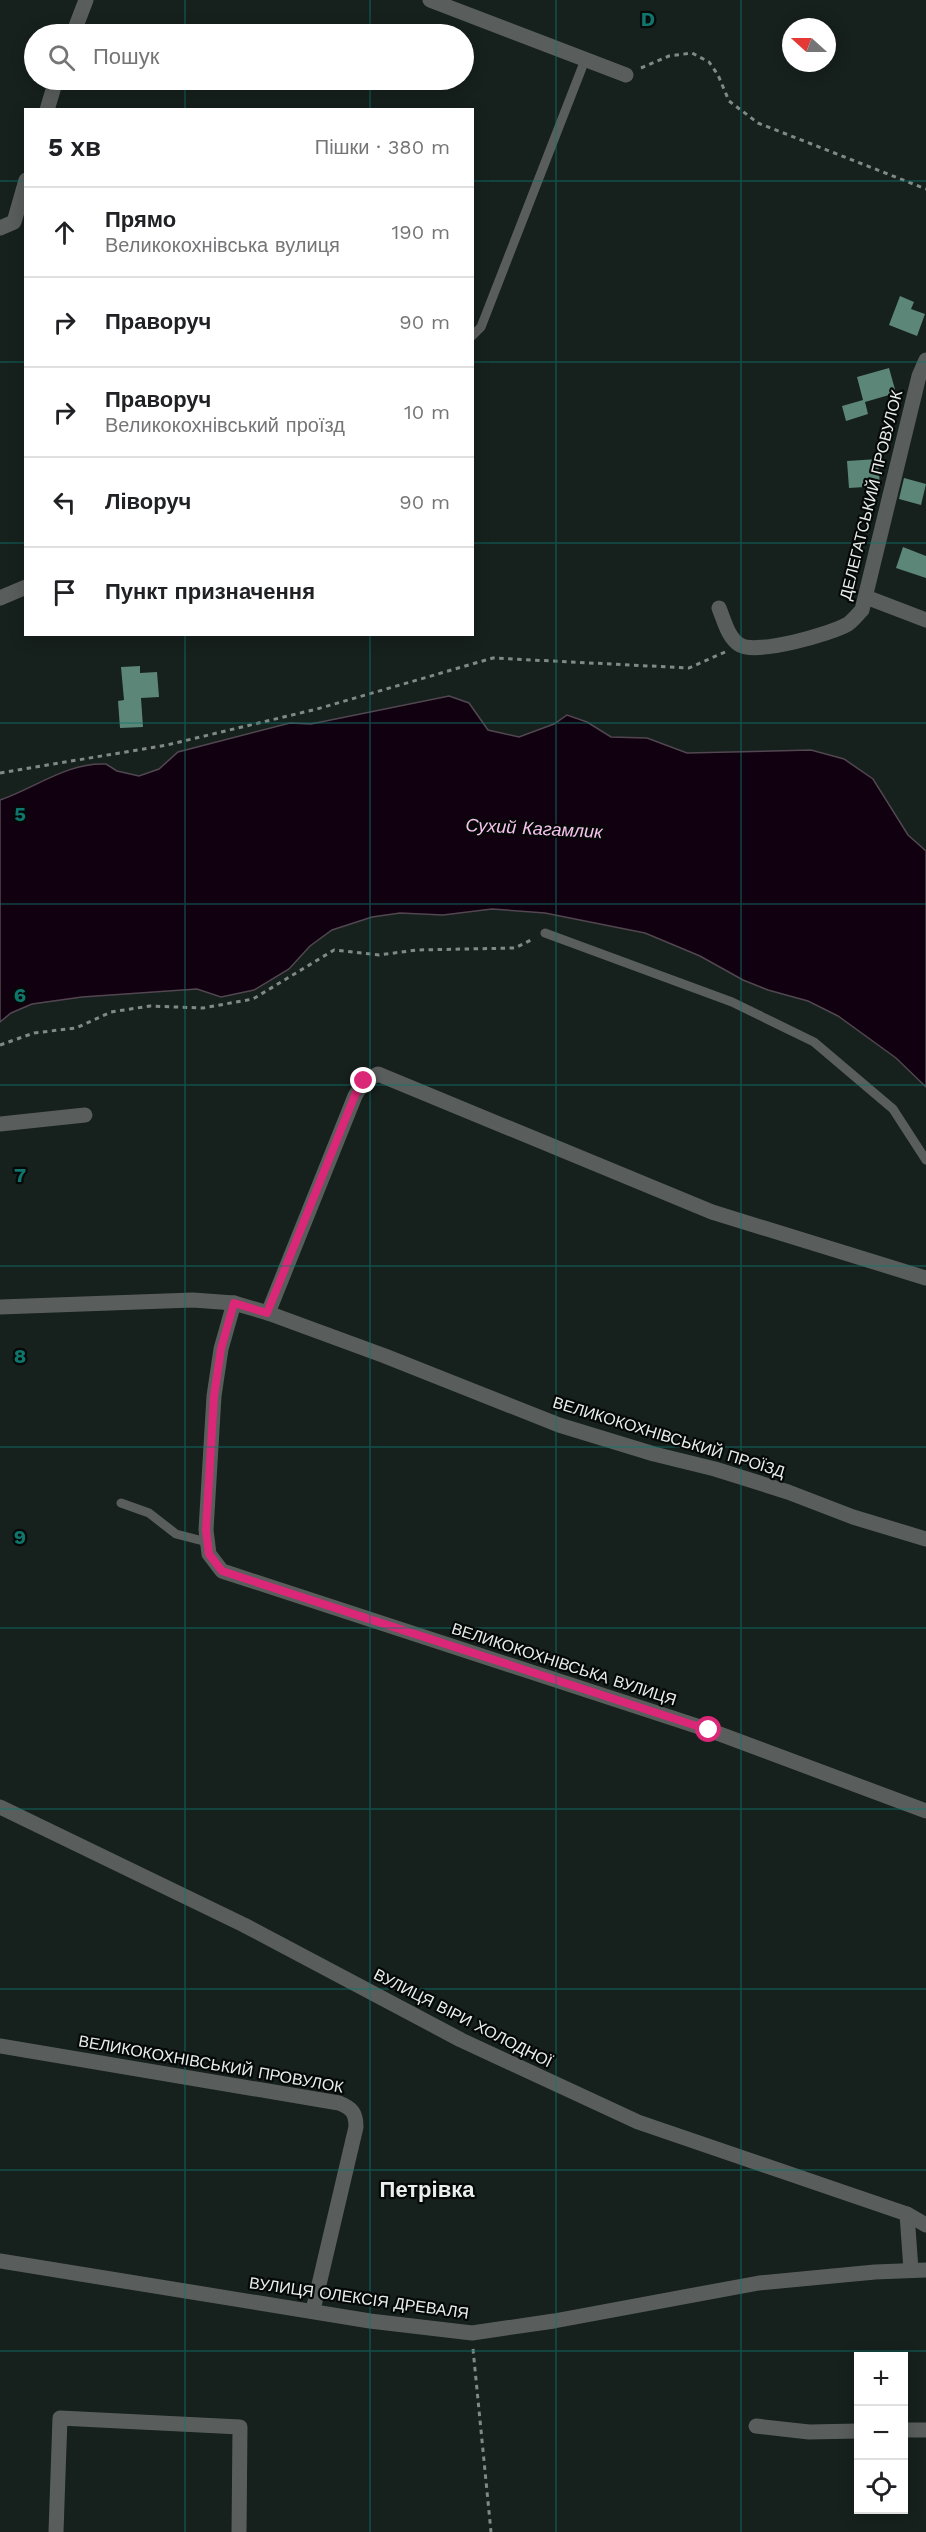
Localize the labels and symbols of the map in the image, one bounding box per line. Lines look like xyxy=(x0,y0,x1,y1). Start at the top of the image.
text: D xyxy=(641,7,655,31)
north arrow xyxy=(782,18,836,72)
street label: ДЕЛЕГАТСЬКИЙ ПРОВУЛОК xyxy=(836,387,906,602)
text: 5 xyxy=(14,802,26,826)
water label: Сухий Кагамлик xyxy=(465,814,605,842)
text: 6 xyxy=(14,983,26,1007)
route end xyxy=(350,1067,376,1093)
text: 7 xyxy=(14,1163,26,1187)
text: 8 xyxy=(14,1344,26,1368)
street label: ВЕЛИКОКОХНІВСЬКИЙ ПРОЇЗД xyxy=(551,1393,787,1481)
text: 9 xyxy=(14,1525,26,1549)
street label: ВЕЛИКОКОХНІВСЬКА ВУЛИЦЯ xyxy=(449,1619,679,1709)
route start xyxy=(695,1716,721,1742)
street label: ВУЛИЦЯ ВІРИ ХОЛОДНОЇ xyxy=(371,1965,556,2072)
street label: ВЕЛИКОКОХНІВСЬКИЙ ПРОВУЛОК xyxy=(77,2031,346,2097)
district label: Петрівка xyxy=(380,2177,475,2202)
street label: ВУЛИЦЯ ОЛЕКСІЯ ДРЕВАЛЯ xyxy=(248,2273,470,2323)

